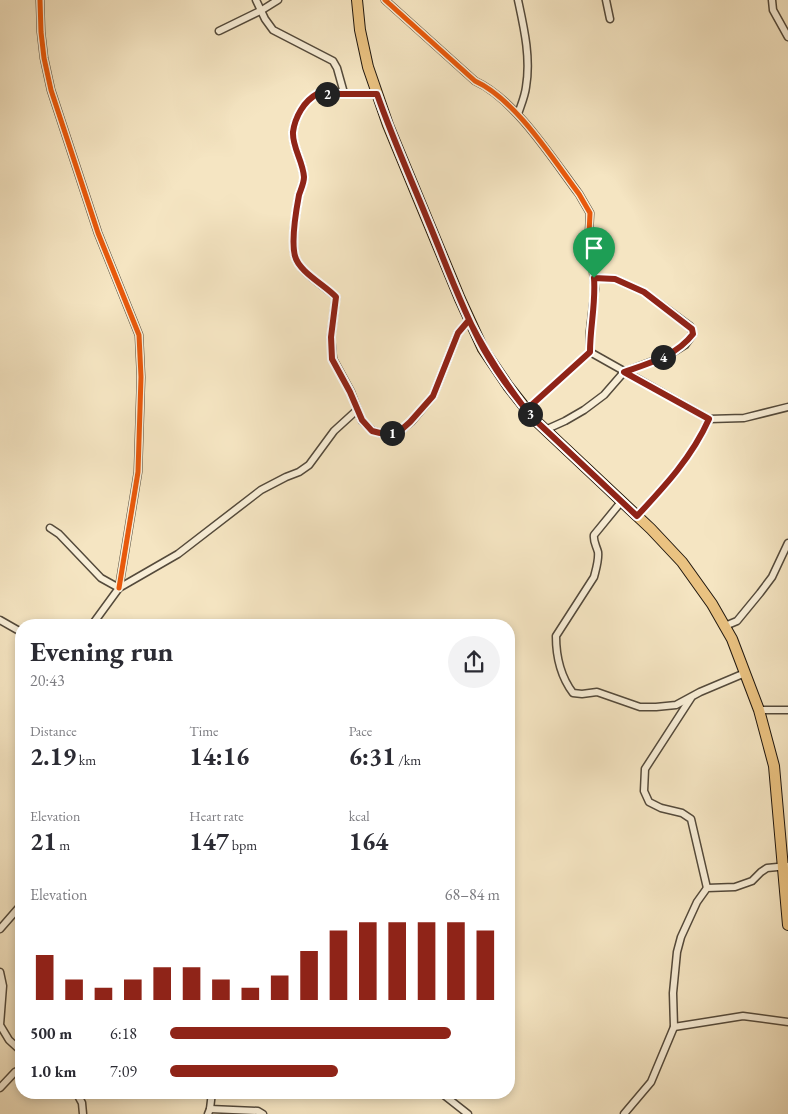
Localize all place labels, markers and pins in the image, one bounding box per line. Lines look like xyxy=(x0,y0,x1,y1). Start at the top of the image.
pin: 2 xyxy=(314,82,340,106)
pin xyxy=(573,227,615,278)
pin: 4 xyxy=(650,344,676,370)
pin: 3 xyxy=(518,402,542,426)
pin: 1 xyxy=(380,420,404,446)

